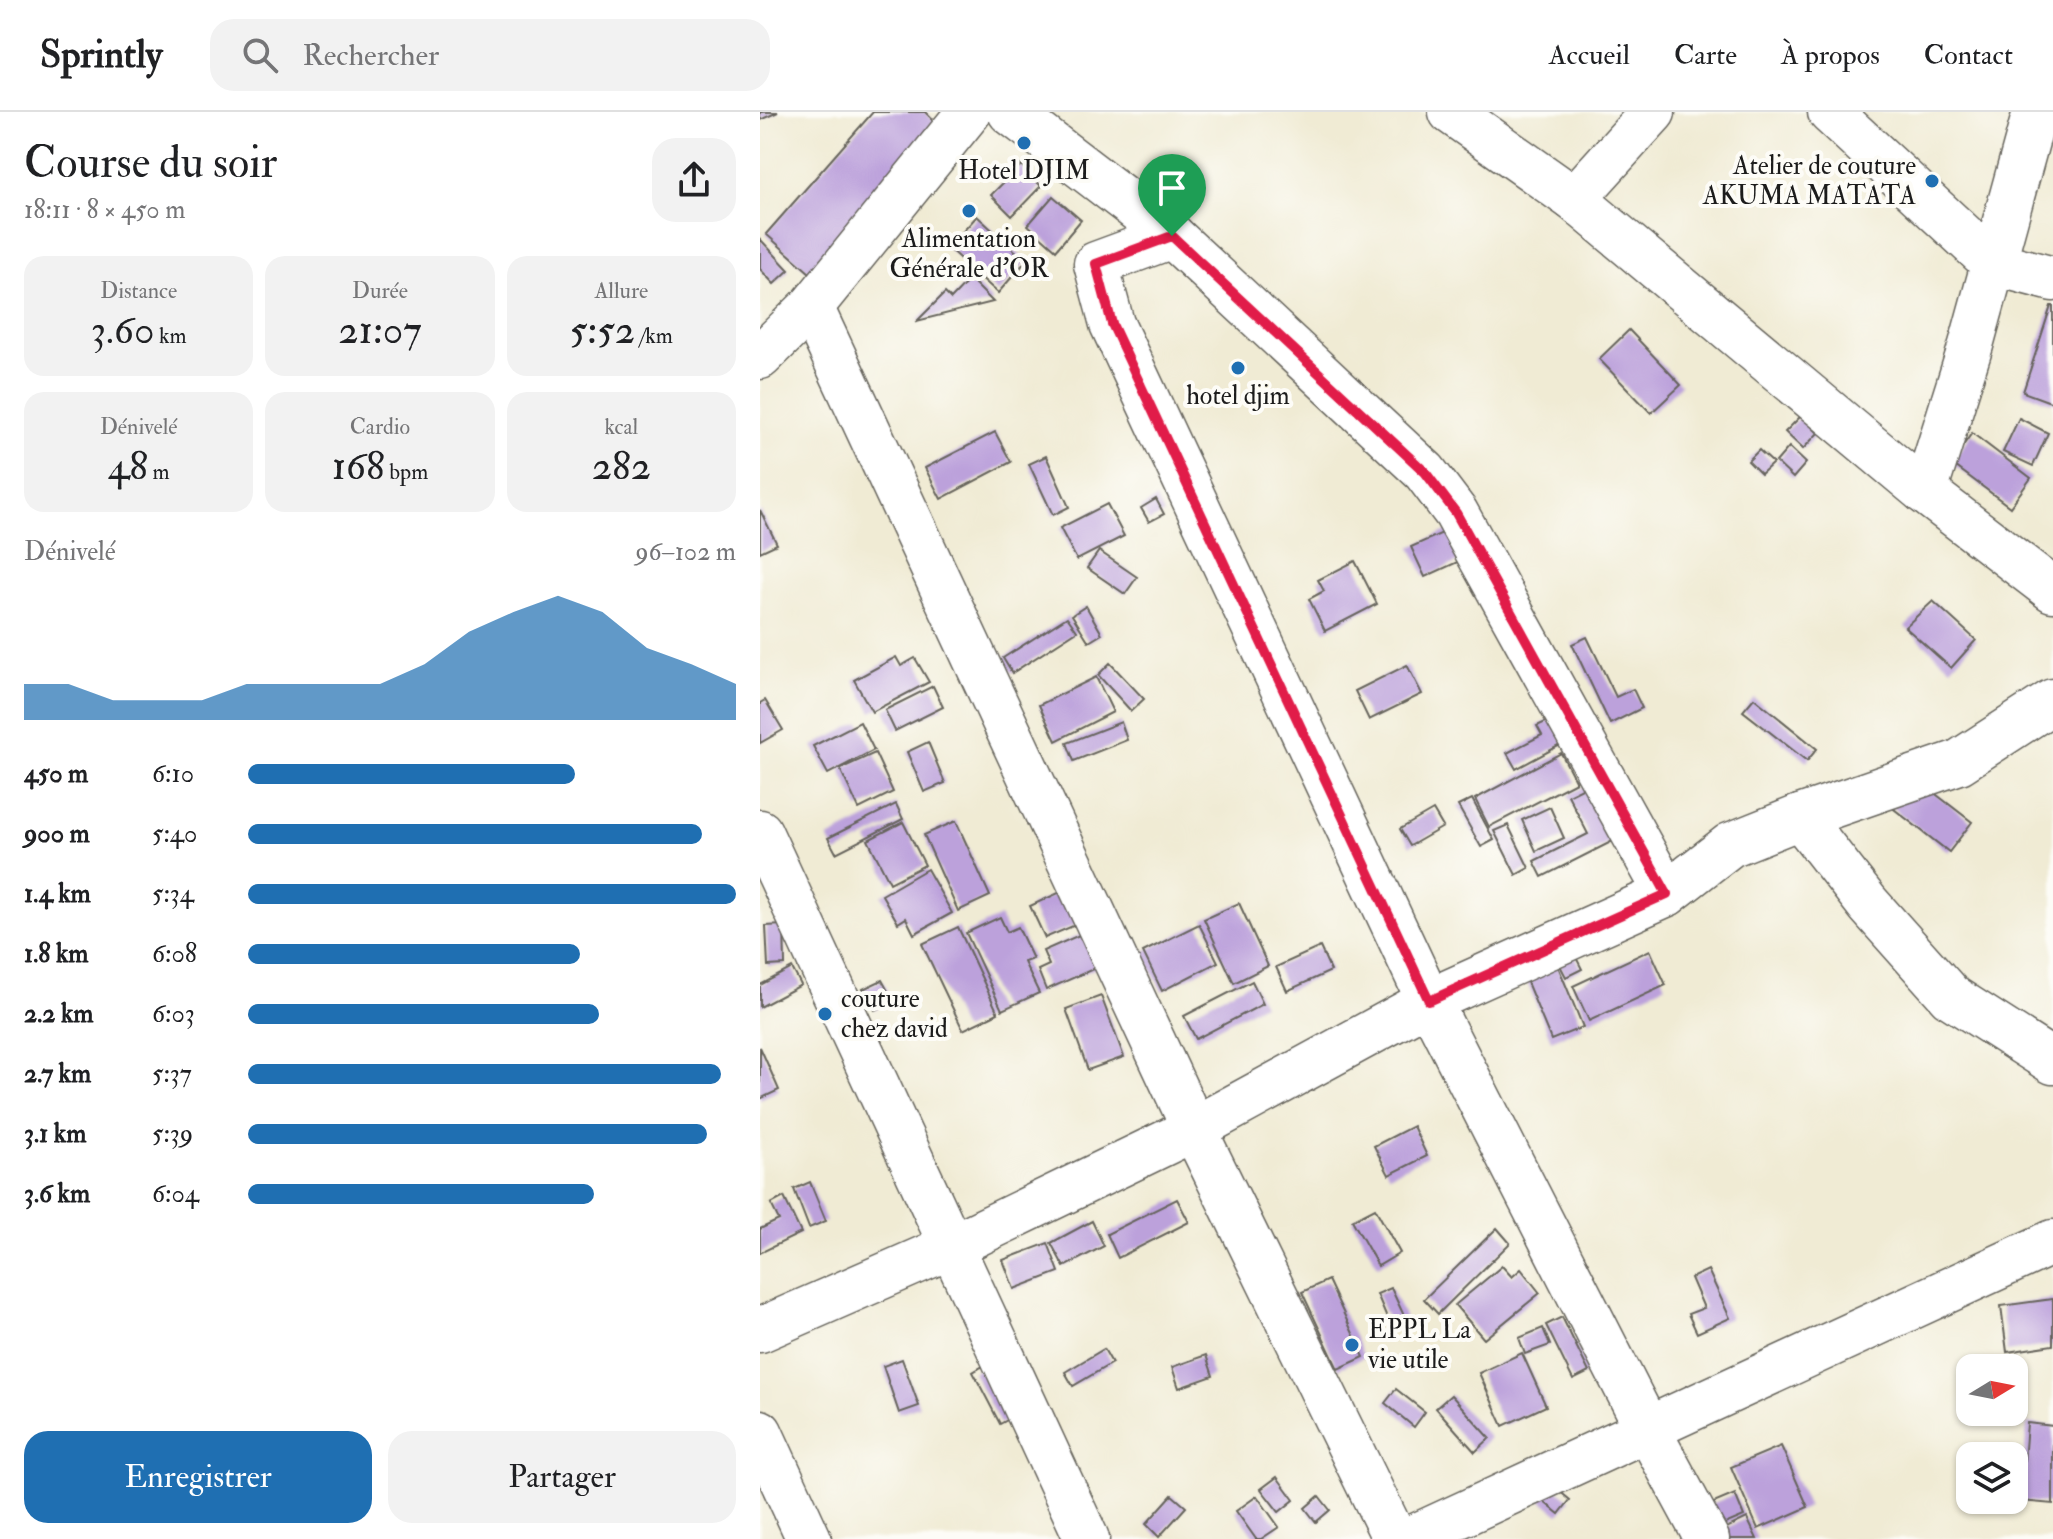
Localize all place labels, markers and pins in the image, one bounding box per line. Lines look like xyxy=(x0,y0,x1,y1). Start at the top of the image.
marker: Hotel DJIM xyxy=(1015,134,1033,152)
place label: Atelier de couture AKUMA MATATA xyxy=(1702,150,1916,212)
pin xyxy=(1138,154,1206,236)
place label: Hotel DJIM xyxy=(958,155,1090,187)
marker: Atelier de couture AKUMA MATATA xyxy=(1923,172,1941,190)
marker: Alimentation Générale d'OR xyxy=(960,202,978,220)
place label: Alimentation Générale d'OR xyxy=(889,223,1050,285)
marker: hotel djim xyxy=(1229,359,1247,377)
place label: hotel djim xyxy=(1186,380,1290,412)
place label: couture chez david xyxy=(841,983,948,1045)
marker: couture chez david xyxy=(816,1005,834,1023)
place label: EPPL La vie utile xyxy=(1367,1314,1471,1376)
marker: EPPL La vie utile xyxy=(1343,1336,1361,1354)

